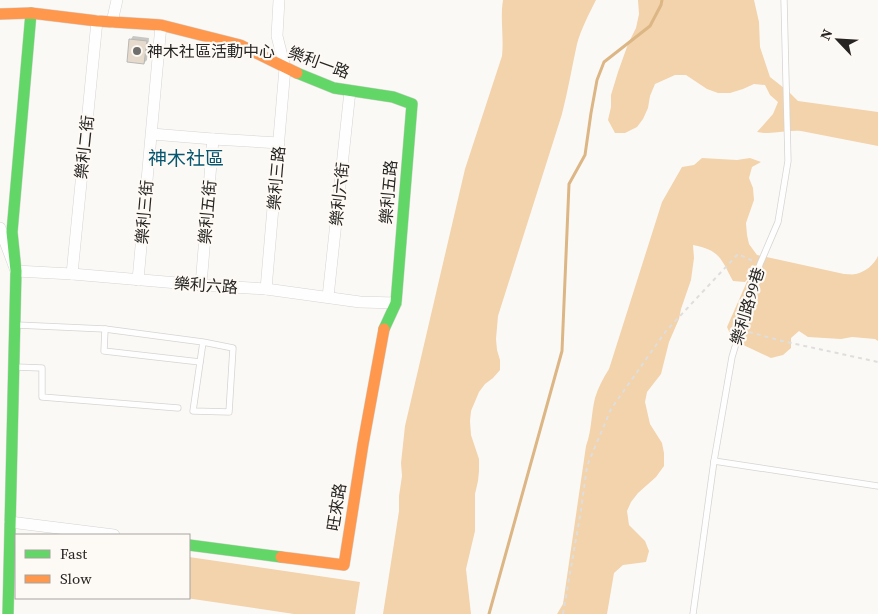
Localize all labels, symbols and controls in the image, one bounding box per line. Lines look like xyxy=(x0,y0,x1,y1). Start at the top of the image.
north arrow xyxy=(813,15,863,65)
text: N xyxy=(815,26,837,43)
place label: 神木社區活動中心 xyxy=(147,40,275,62)
street label: 樂利一路 xyxy=(285,41,353,83)
marker: 神木社區活動中心 xyxy=(131,45,143,57)
street label: 樂利二街 xyxy=(70,114,98,180)
district label: 神木社區 xyxy=(148,145,224,171)
street label: 樂利三路 xyxy=(262,145,290,211)
street label: 樂利五路 xyxy=(374,159,402,225)
street label: 樂利六街 xyxy=(325,161,353,227)
street label: 樂利三街 xyxy=(130,179,158,245)
street label: 樂利五街 xyxy=(193,179,221,245)
street label: 樂利路99巷 xyxy=(725,265,769,347)
street label: 樂利六路 xyxy=(173,272,239,298)
street label: 旺來路 xyxy=(321,482,351,532)
legend xyxy=(15,534,190,599)
text: Fast xyxy=(60,543,87,564)
text: Slow xyxy=(60,568,92,589)

